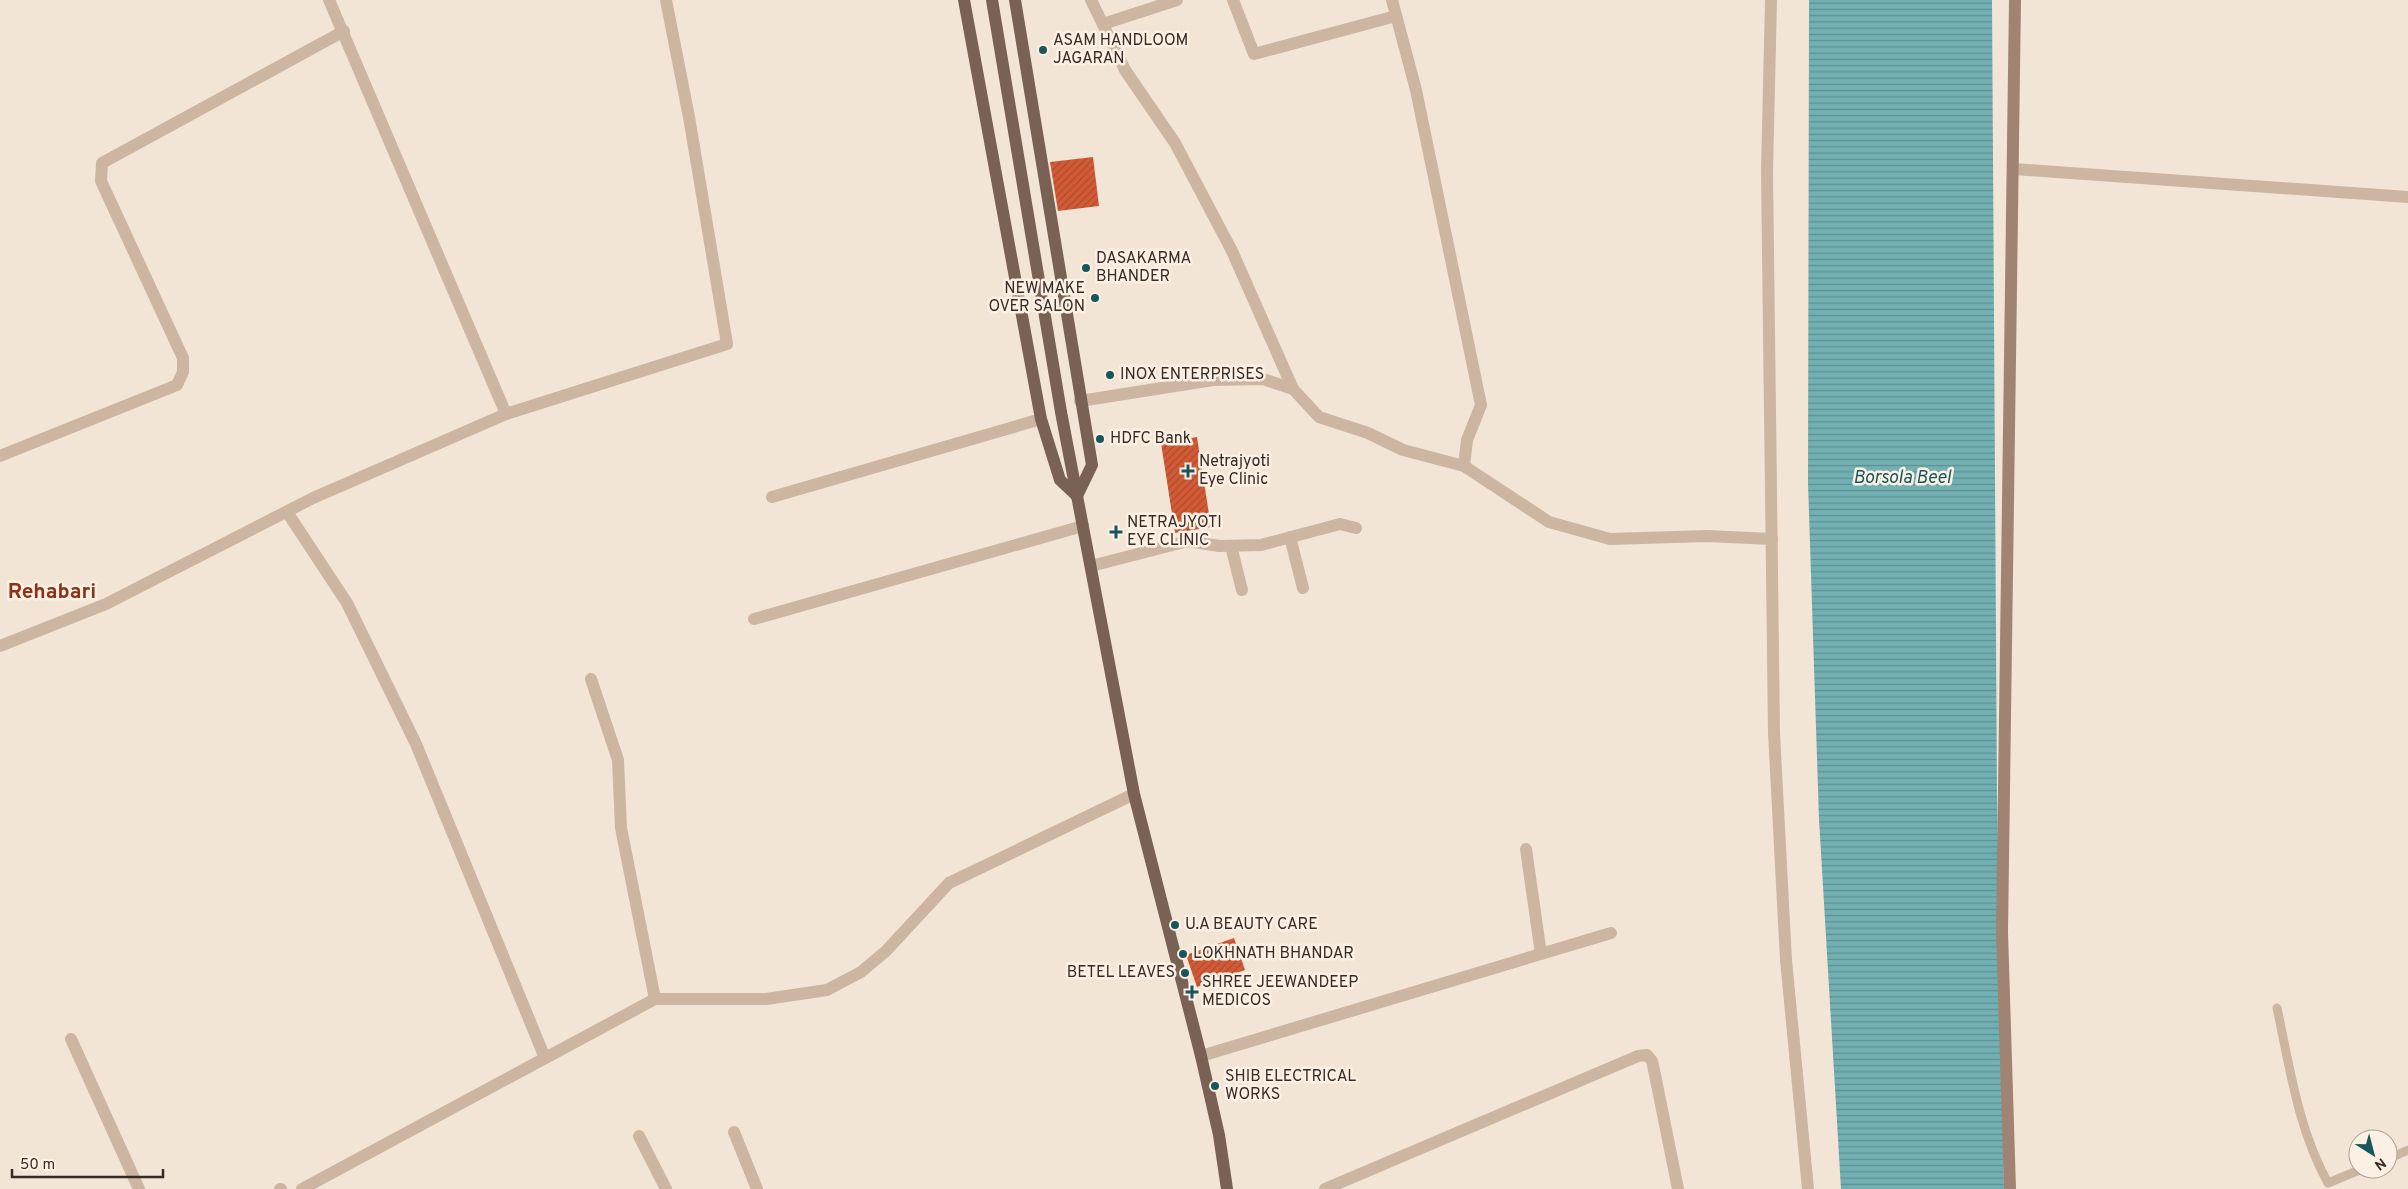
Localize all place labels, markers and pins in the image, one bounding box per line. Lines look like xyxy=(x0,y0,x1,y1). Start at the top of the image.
place label: ASAM HANDLOOM JAGARAN xyxy=(1053,31,1188,69)
marker: ASAM HANDLOOM JAGARAN xyxy=(1037,44,1049,56)
place label: DASAKARMA BHANDER xyxy=(1096,249,1192,287)
marker: DASAKARMA BHANDER xyxy=(1080,262,1092,274)
place label: NEW MAKE OVER SALON xyxy=(989,279,1085,317)
marker: NEW MAKE OVER SALON xyxy=(1089,292,1101,304)
place label: INOX ENTERPRISES xyxy=(1120,365,1264,385)
marker: INOX ENTERPRISES xyxy=(1104,369,1116,381)
place label: HDFC Bank xyxy=(1110,429,1191,449)
marker: HDFC Bank xyxy=(1094,433,1106,445)
place label: Netrajyoti Eye Clinic xyxy=(1199,452,1270,490)
marker: Netrajyoti Eye Clinic xyxy=(1181,464,1195,478)
place label: NETRAJYOTI EYE CLINIC xyxy=(1127,513,1222,551)
marker: NETRAJYOTI EYE CLINIC xyxy=(1109,525,1123,539)
place label: U.A BEAUTY CARE xyxy=(1185,915,1318,935)
marker: U.A BEAUTY CARE xyxy=(1169,919,1181,931)
place label: LOKHNATH BHANDAR xyxy=(1193,944,1354,964)
marker: LOKHNATH BHANDAR xyxy=(1177,948,1189,960)
place label: BETEL LEAVES xyxy=(1067,963,1175,983)
marker: BETEL LEAVES xyxy=(1179,967,1191,979)
place label: SHREE JEEWANDEEP MEDICOS xyxy=(1202,973,1358,1011)
marker: SHREE JEEWANDEEP MEDICOS xyxy=(1186,986,1198,998)
place label: SHIB ELECTRICAL WORKS xyxy=(1225,1067,1356,1105)
marker: SHIB ELECTRICAL WORKS xyxy=(1209,1080,1221,1092)

